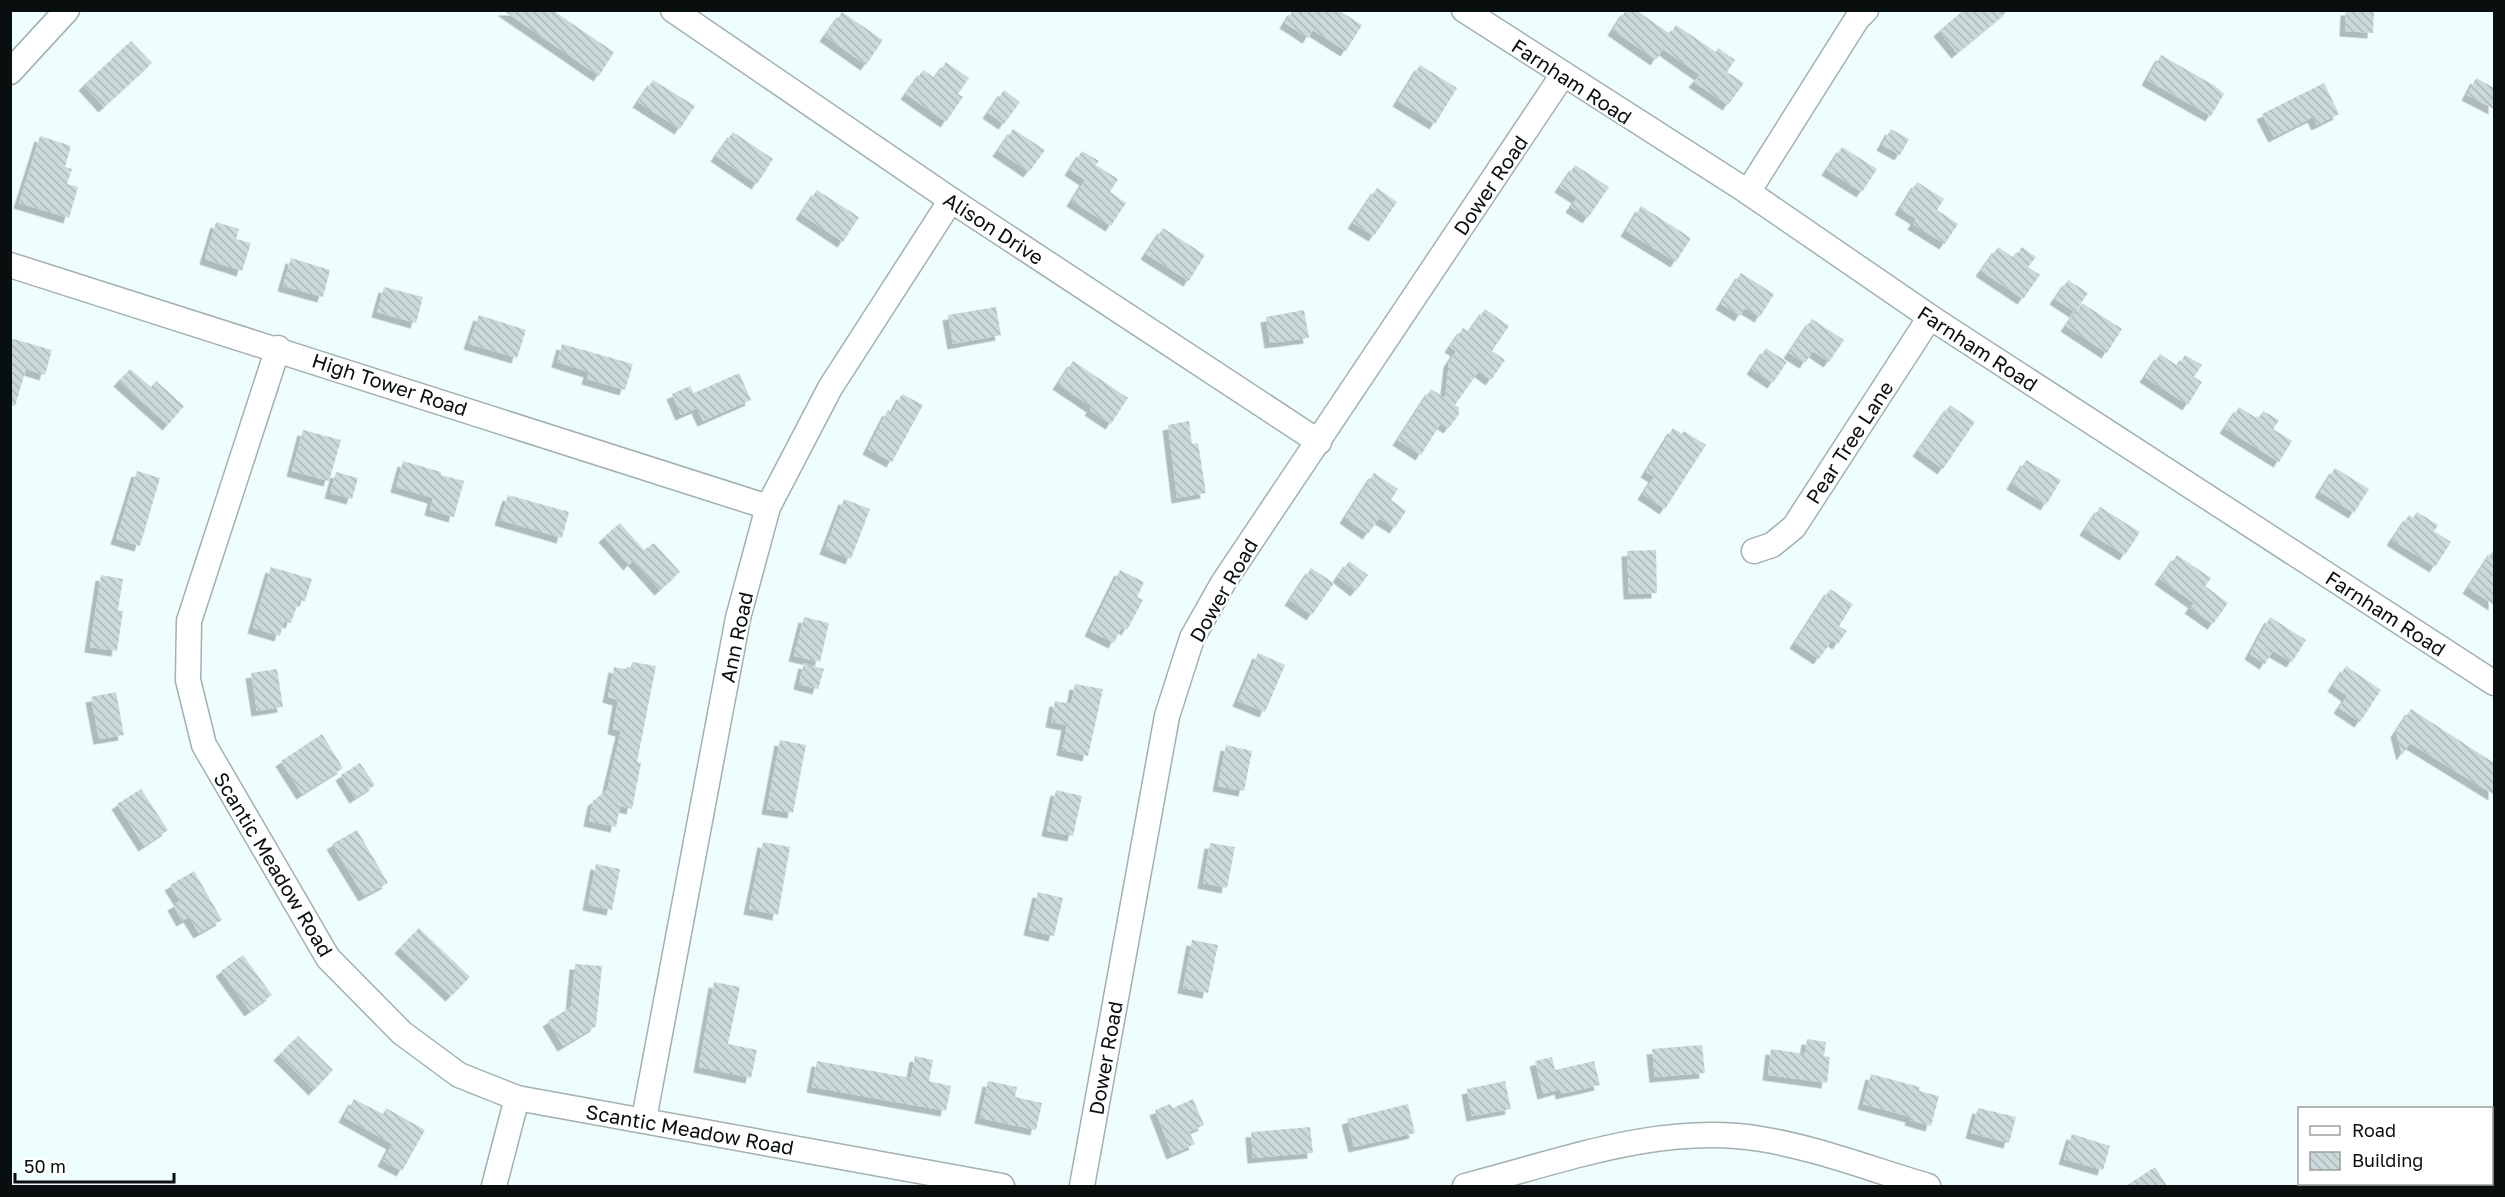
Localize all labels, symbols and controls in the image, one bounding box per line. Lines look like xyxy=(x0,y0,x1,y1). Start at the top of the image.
street label: Farnham Road xyxy=(1508,33,1636,129)
street label: Dower Road xyxy=(1448,131,1532,239)
street label: Alison Drive xyxy=(940,187,1048,269)
street label: Farnham Road xyxy=(1914,300,2042,396)
street label: High Tower Road xyxy=(309,348,471,420)
street label: Pear Tree Lane xyxy=(1800,376,1898,508)
street label: Dower Road xyxy=(1184,534,1262,646)
street label: Farnham Road xyxy=(2322,565,2450,661)
street label: Ann Road xyxy=(715,590,757,684)
street label: Scantic Meadow Road xyxy=(209,767,339,961)
street label: Dower Road xyxy=(1083,999,1127,1117)
street label: Scantic Meadow Road xyxy=(584,1099,796,1159)
legend xyxy=(2298,1107,2493,1185)
text: Road xyxy=(2352,1119,2396,1141)
scale bar xyxy=(15,1146,174,1184)
text: Building xyxy=(2352,1149,2423,1171)
text: 50 m xyxy=(24,1155,66,1177)

